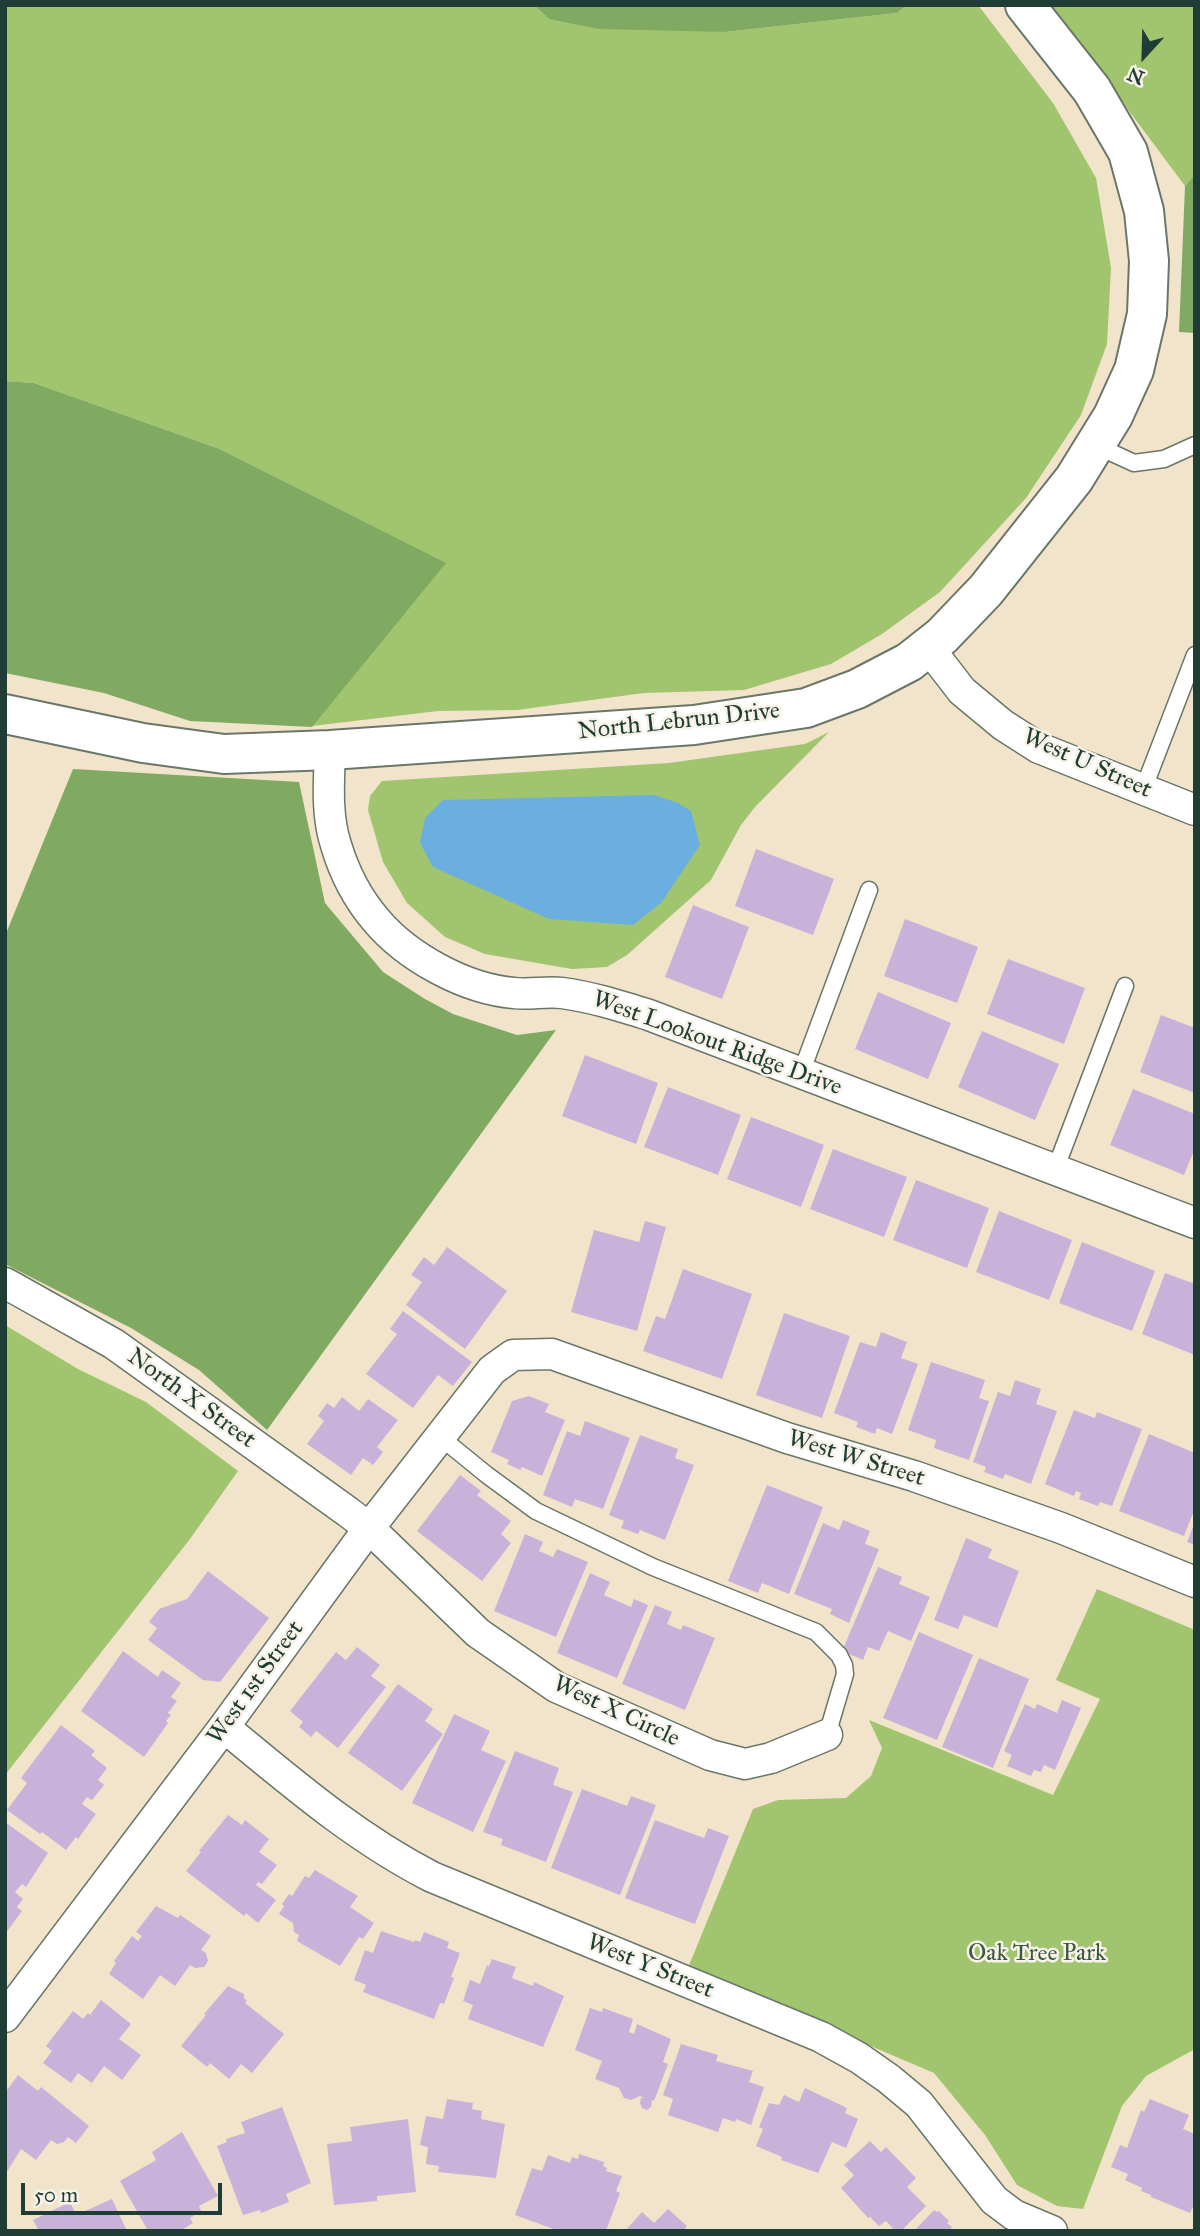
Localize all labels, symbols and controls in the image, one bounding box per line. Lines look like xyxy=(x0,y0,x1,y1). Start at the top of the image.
north arrow xyxy=(1109,21,1179,91)
text: N xyxy=(1124,62,1148,90)
street label: North Lebrun Drive xyxy=(577,697,781,747)
street label: West U Street xyxy=(1018,723,1156,805)
street label: West Lookout Ridge Drive xyxy=(588,985,846,1103)
street label: North X Street xyxy=(121,1343,261,1455)
street label: West W Street xyxy=(784,1425,928,1493)
street label: West 1st Street xyxy=(202,1616,310,1750)
street label: West X Circle xyxy=(548,1670,684,1754)
street label: West Y Street xyxy=(582,1929,718,2005)
park label: Oak Tree Park xyxy=(968,1940,1106,1968)
scale bar xyxy=(24,2170,226,2214)
text: 50 m xyxy=(34,2182,78,2208)

